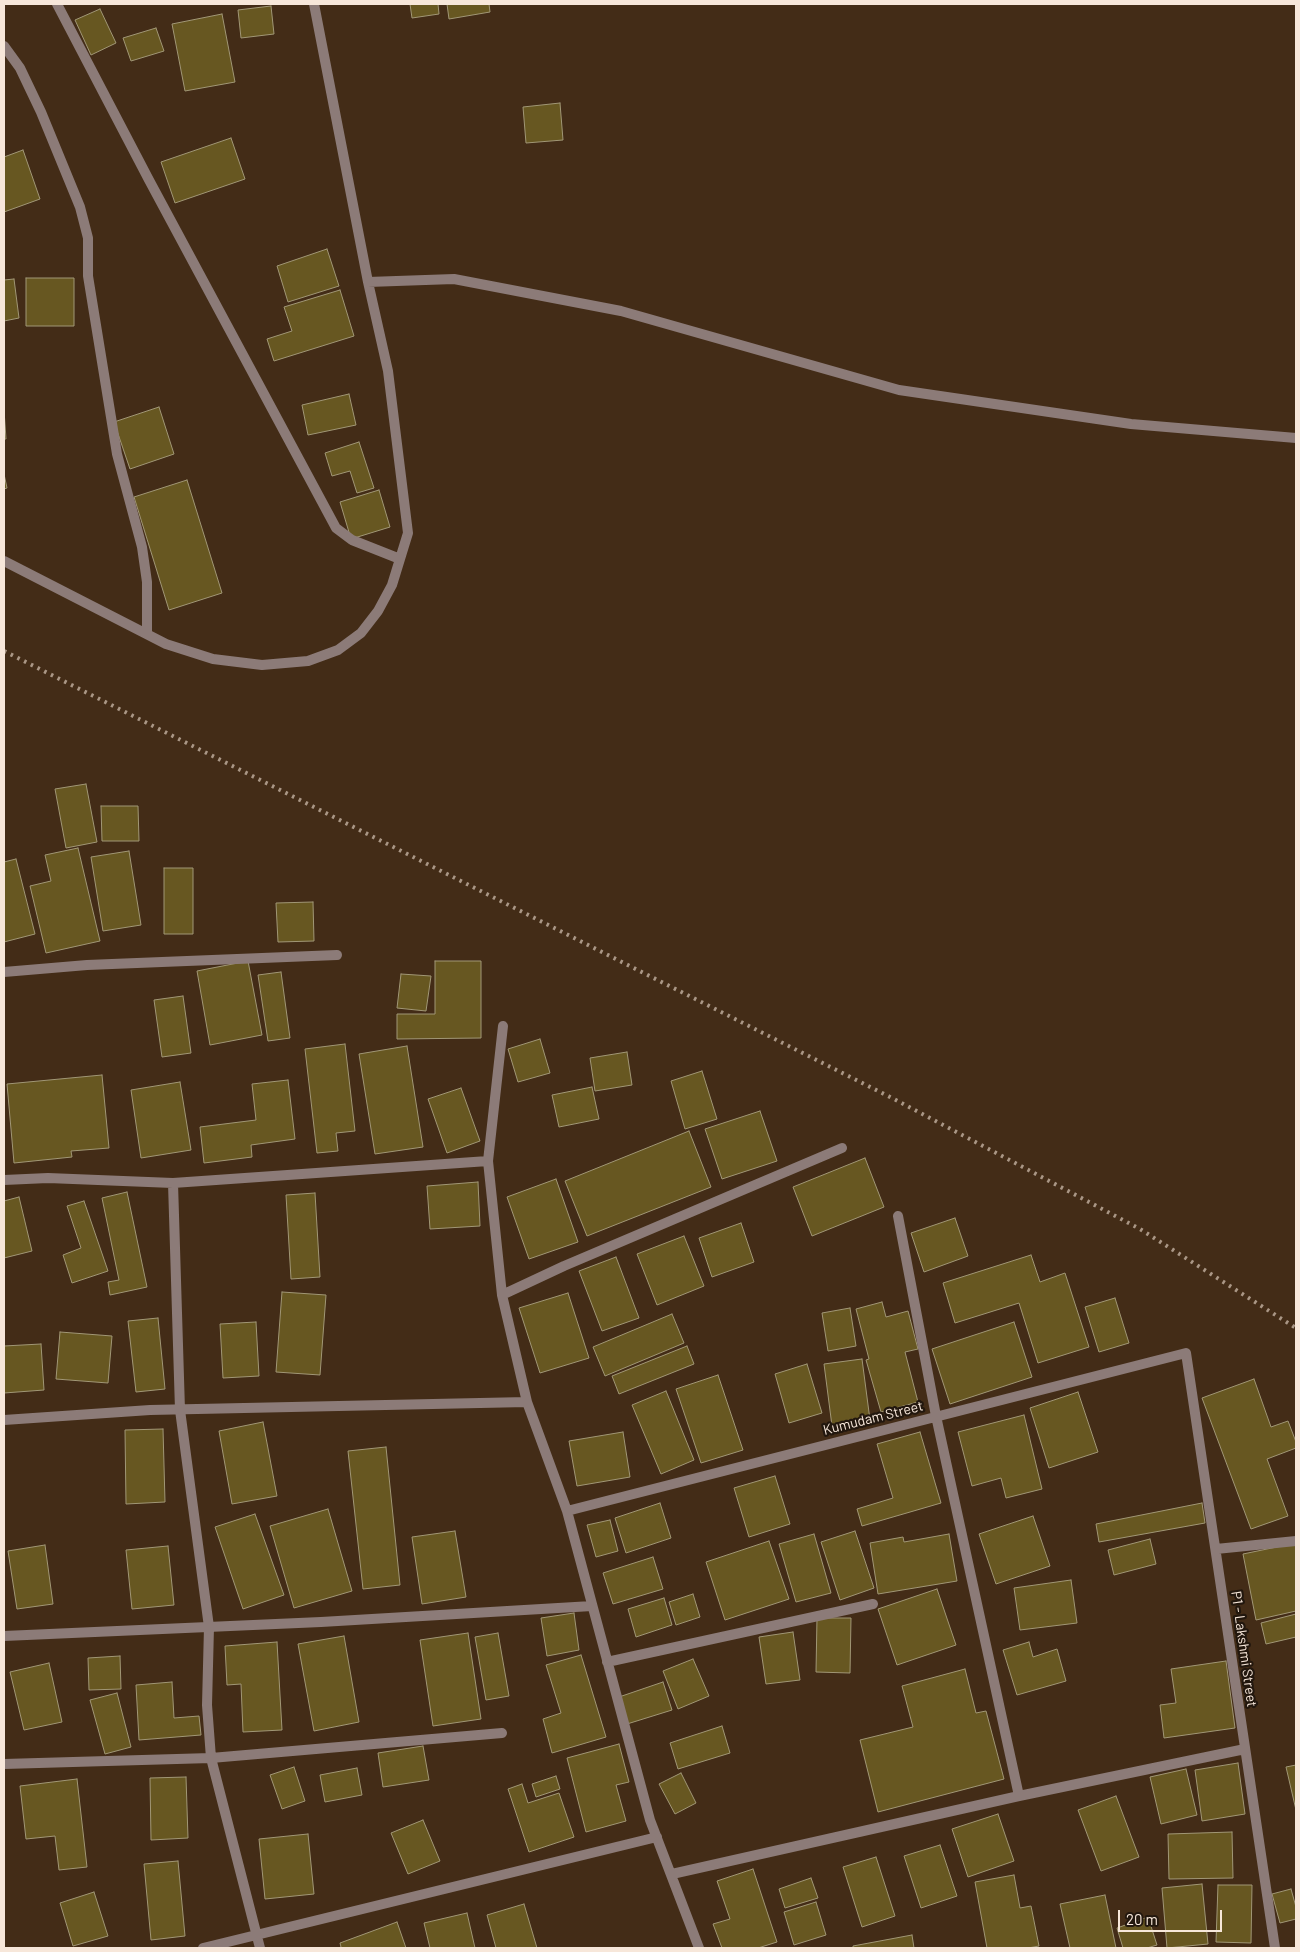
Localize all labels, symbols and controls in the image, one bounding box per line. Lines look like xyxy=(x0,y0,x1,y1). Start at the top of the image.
street label: Kumudam Street xyxy=(821,1397,925,1439)
street label: P1 - Lakshmi Street xyxy=(1228,1590,1260,1708)
scale bar xyxy=(1120,1900,1224,1932)
text: 20 m xyxy=(1126,1910,1158,1928)

